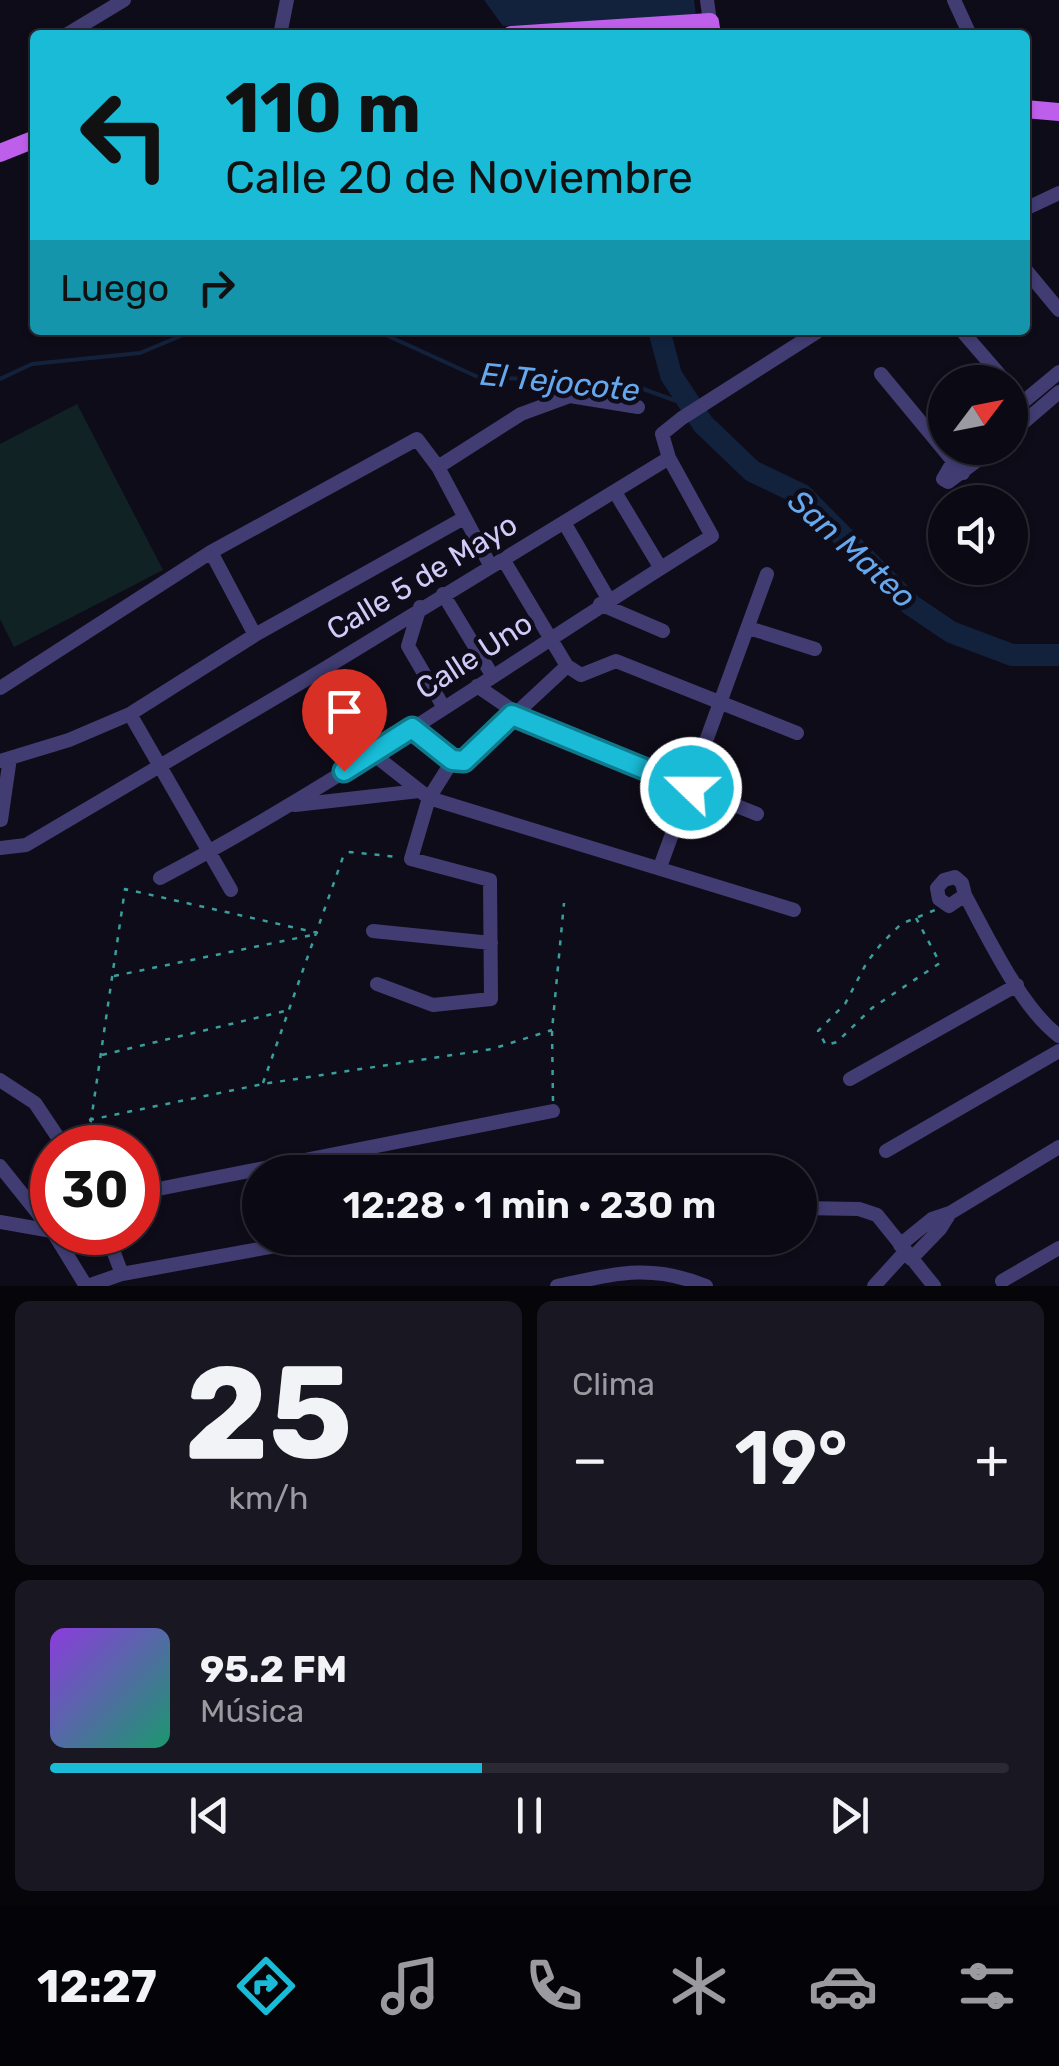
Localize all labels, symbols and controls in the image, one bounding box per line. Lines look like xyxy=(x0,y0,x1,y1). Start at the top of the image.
text: 110 m xyxy=(225,67,421,150)
icon: left xyxy=(60,70,190,200)
text: Calle 20 de Noviembre xyxy=(225,151,693,204)
icon: right xyxy=(189,260,244,315)
text: Luego xyxy=(60,265,169,311)
water label: El Tejocote xyxy=(478,355,642,409)
north arrow xyxy=(928,365,1028,465)
map controls xyxy=(928,365,1028,585)
water label: San Mateo xyxy=(780,482,924,616)
button: sound xyxy=(928,485,1028,585)
street label: Calle 5 de Mayo xyxy=(320,506,524,648)
street label: Calle Uno xyxy=(409,605,539,707)
pin xyxy=(302,669,387,772)
icon: arrive xyxy=(317,684,372,739)
position arrow xyxy=(639,736,743,840)
speed limit sign: 30 xyxy=(30,1125,160,1255)
text: 12:28 · 1 min · 230 m xyxy=(343,1182,716,1228)
text: 25 xyxy=(184,1336,353,1491)
text: Clima xyxy=(572,1365,655,1403)
text: 19° xyxy=(735,1414,848,1503)
text: − xyxy=(572,1427,608,1492)
text: + xyxy=(975,1427,1009,1492)
text: km/h xyxy=(229,1479,308,1517)
text: 95.2 FM xyxy=(200,1646,347,1692)
text: Música xyxy=(200,1692,304,1730)
icon: previous xyxy=(182,1788,237,1843)
icon: pause xyxy=(502,1788,557,1843)
icon: next xyxy=(822,1788,877,1843)
icon: directions xyxy=(231,1951,301,2021)
icon: music xyxy=(375,1951,445,2021)
icon: phone xyxy=(519,1951,589,2021)
icon: climate xyxy=(664,1951,734,2021)
icon: car xyxy=(808,1951,878,2021)
icon: filters xyxy=(952,1951,1022,2021)
text: 12:27 xyxy=(37,1960,157,2013)

